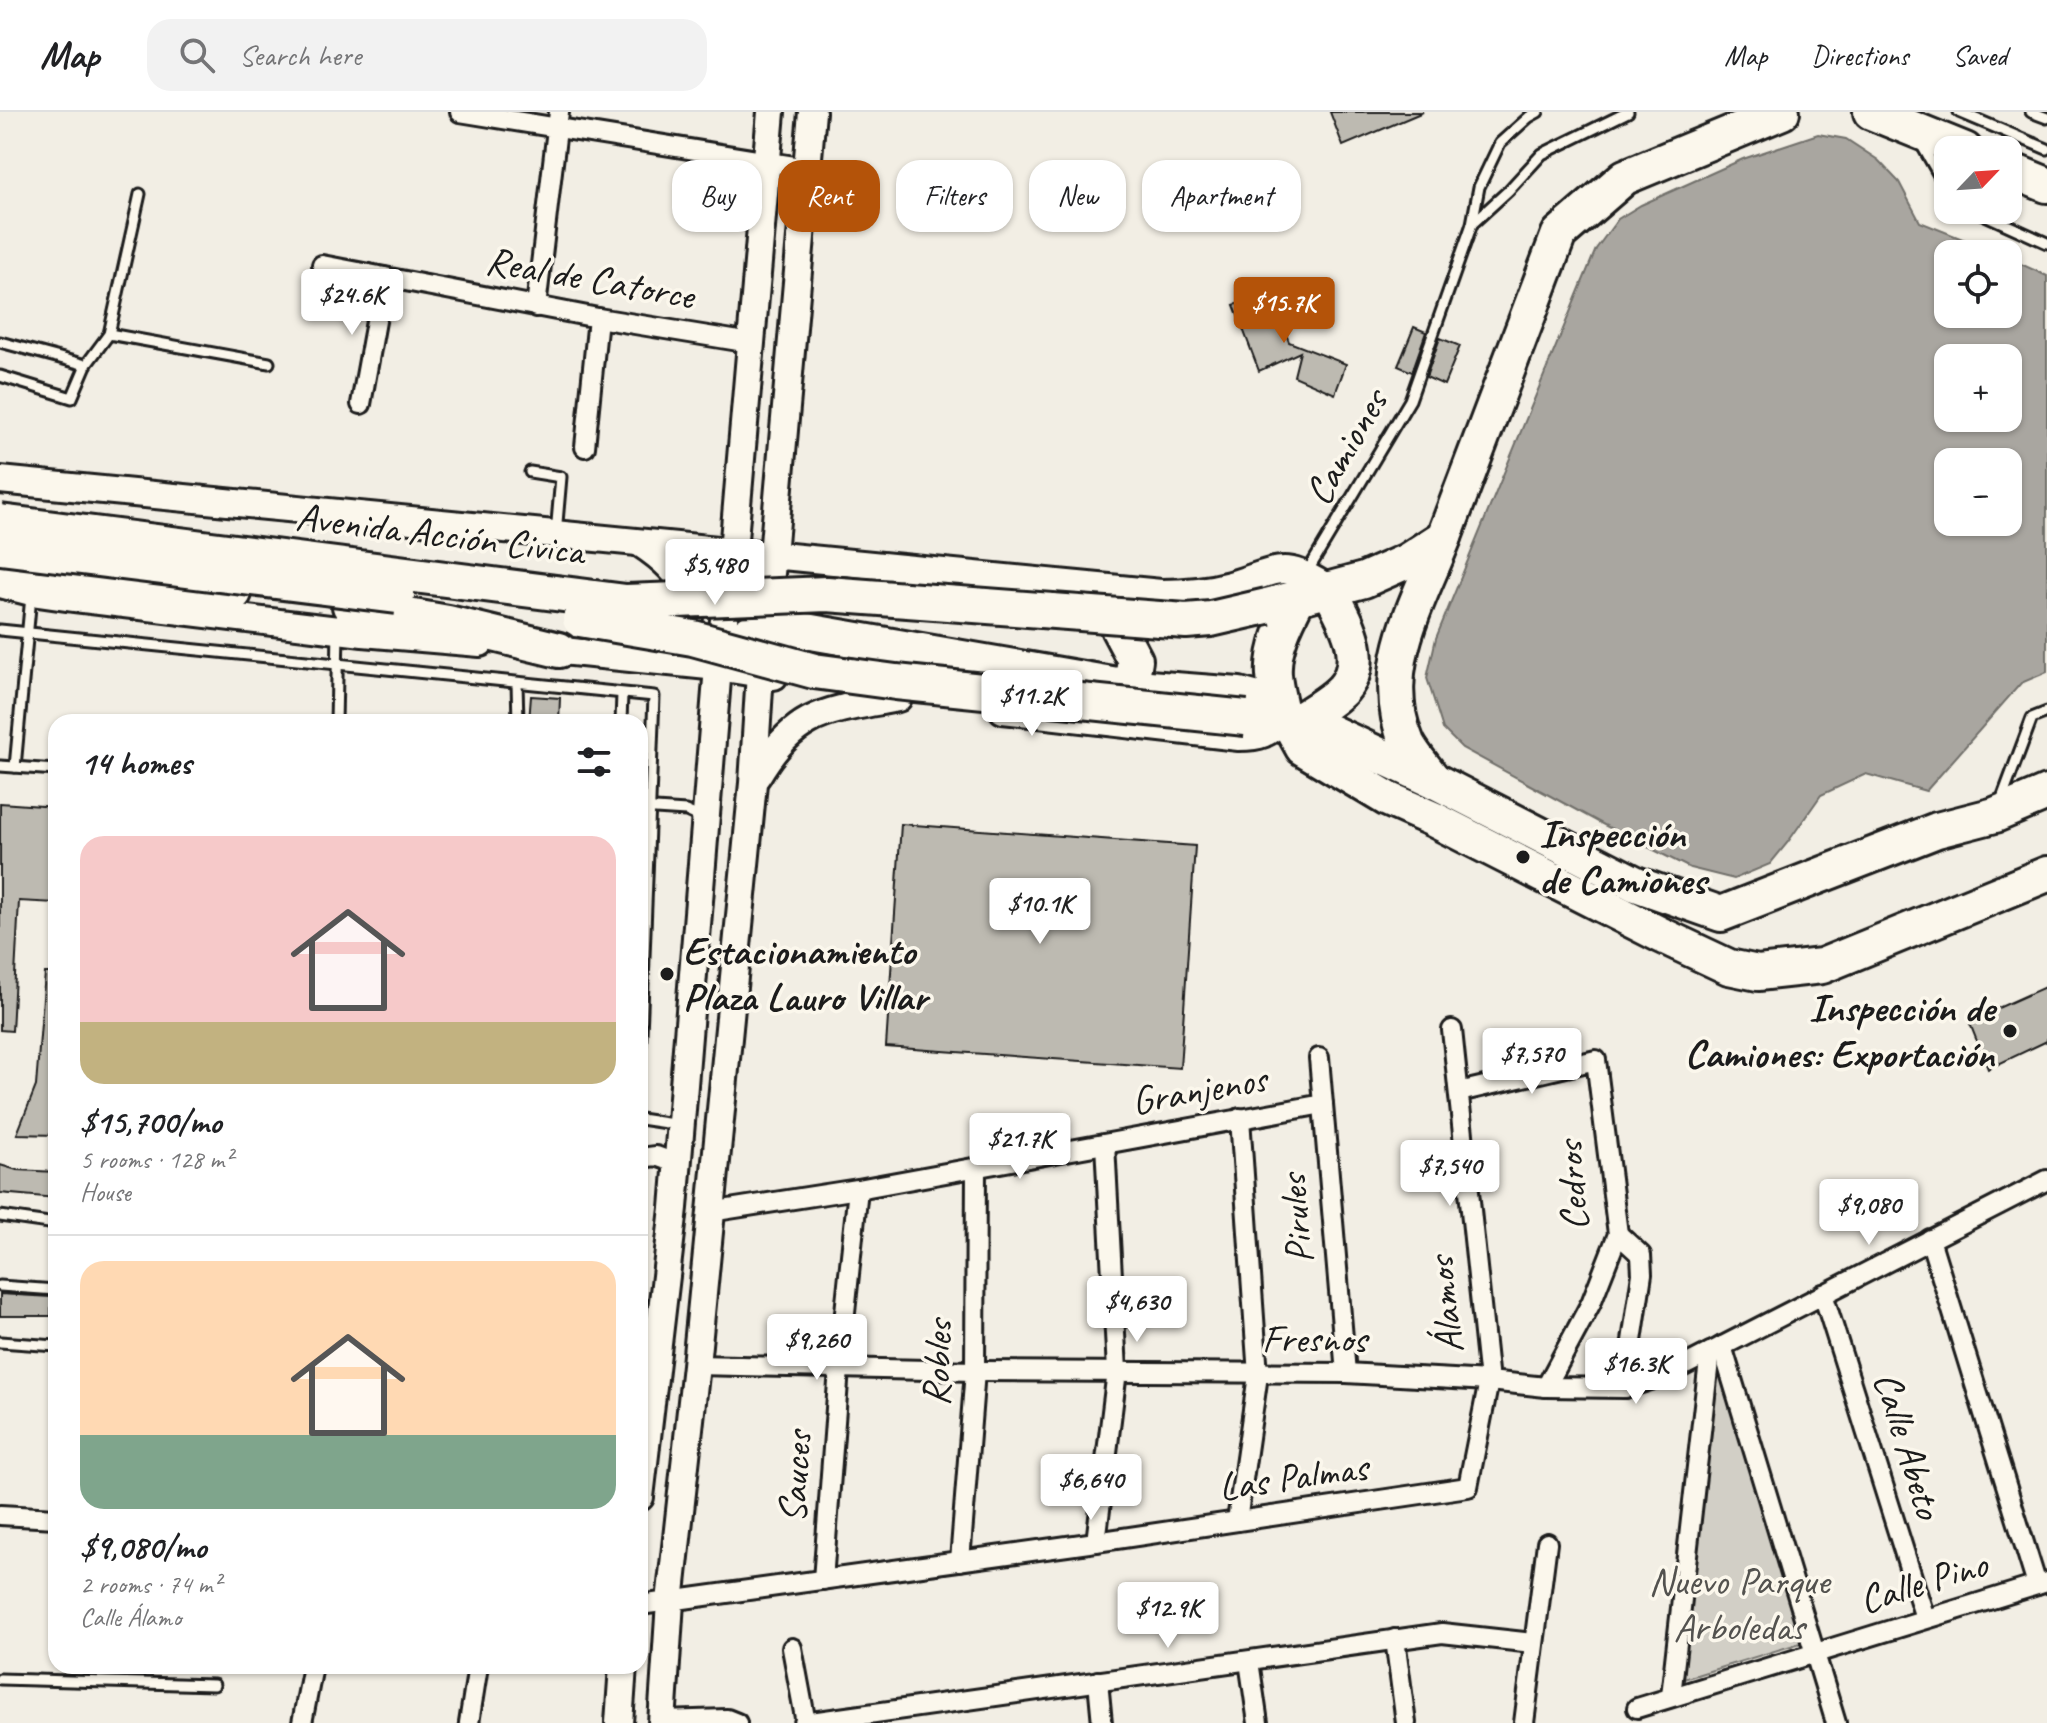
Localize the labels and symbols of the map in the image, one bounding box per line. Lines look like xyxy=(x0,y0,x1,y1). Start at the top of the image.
north arrow xyxy=(1934,136,2022,224)
street label: Real de Catorce xyxy=(482,235,701,321)
pin: $24.6K xyxy=(287,269,417,337)
pin: $15.7K xyxy=(1219,277,1349,345)
street label: Camiones xyxy=(1293,377,1401,514)
street label: Avenida Acción Civica xyxy=(293,492,590,577)
pin: $5,480 xyxy=(650,539,780,607)
pin: $11.2K xyxy=(967,670,1097,738)
place label: Inspección de Camiones xyxy=(1539,809,1710,905)
marker: Inspección de Camiones xyxy=(1514,848,1532,866)
pin: $10.1K xyxy=(975,878,1105,946)
place label: Estacionamiento Plaza Lauro Villar xyxy=(683,926,931,1022)
marker: Estacionamiento Plaza Lauro Villar xyxy=(658,965,676,983)
place label: Inspección de Camiones: Exportación xyxy=(1685,983,1998,1079)
marker: Inspección de Camiones: Exportación xyxy=(2001,1022,2019,1040)
pin: $7,570 xyxy=(1467,1028,1597,1096)
street label: Granjenos xyxy=(1128,1053,1274,1126)
pin: $21.7K xyxy=(955,1113,1085,1181)
street label: Cedros xyxy=(1544,1136,1600,1233)
pin: $7,540 xyxy=(1385,1140,1515,1208)
street label: Pirules xyxy=(1267,1169,1325,1266)
pin: $9,080 xyxy=(1804,1179,1934,1247)
street label: Álamos xyxy=(1415,1251,1475,1356)
pin: $4,630 xyxy=(1072,1276,1202,1344)
pin: $9,260 xyxy=(752,1314,882,1382)
street label: Fresnos xyxy=(1262,1314,1370,1364)
street label: Robles xyxy=(911,1316,964,1407)
pin: $16.3K xyxy=(1571,1338,1701,1406)
street label: Calle Abeto xyxy=(1862,1366,1954,1526)
street label: Sauces xyxy=(767,1426,823,1525)
street label: Las Palmas xyxy=(1215,1441,1374,1512)
pin: $6,640 xyxy=(1026,1454,1156,1522)
street label: Calle Pino xyxy=(1853,1538,1995,1625)
park label: Nuevo Parque Arboledas xyxy=(1649,1556,1832,1652)
pin: $12.9K xyxy=(1103,1582,1233,1650)

